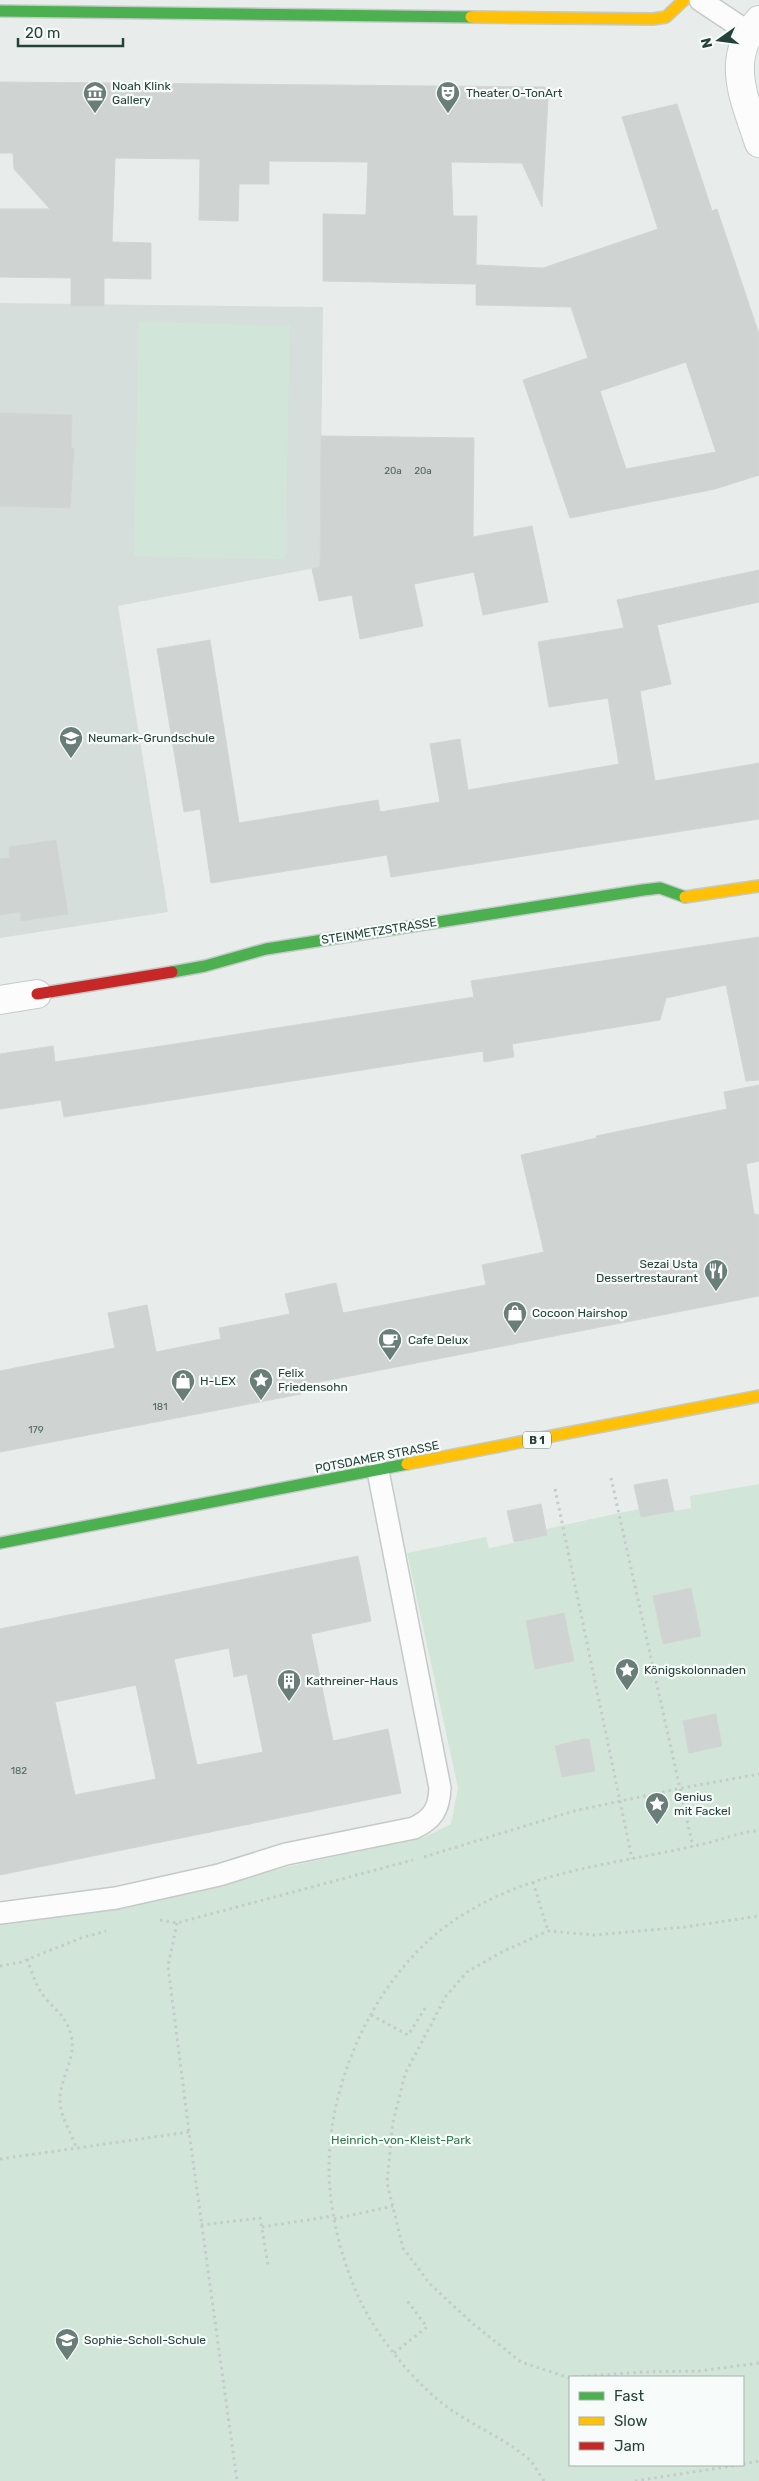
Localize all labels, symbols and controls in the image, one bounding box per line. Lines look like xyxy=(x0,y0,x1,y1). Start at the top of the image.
scale bar xyxy=(18,15,122,47)
north arrow xyxy=(694,15,744,65)
text: 20 m xyxy=(25,24,60,42)
text: N xyxy=(697,36,716,50)
place label: Noah Klink Gallery xyxy=(112,79,171,107)
museum icon: Noah Klink Gallery xyxy=(82,80,108,114)
theatre icon: Theater O-TonArt xyxy=(435,80,461,114)
place label: Theater O-TonArt xyxy=(466,86,563,100)
house number: 20a xyxy=(384,465,402,477)
house number: 20a xyxy=(414,465,432,477)
school or university icon: Neumark-Grundschule xyxy=(58,725,84,759)
place label: Neumark-Grundschule xyxy=(88,731,215,745)
street label: STEINMETZSTRASSE xyxy=(320,915,438,947)
place label: Sezai Usta Dessertrestaurant xyxy=(596,1257,698,1285)
restaurant icon: Sezai Usta Dessertrestaurant xyxy=(703,1258,729,1292)
shop icon: Cocoon Hairshop xyxy=(502,1300,528,1334)
place label: Cocoon Hairshop xyxy=(532,1306,628,1320)
cafe icon: Cafe Delux xyxy=(377,1327,403,1361)
place label: Cafe Delux xyxy=(408,1333,469,1347)
place label: Felix Friedensohn xyxy=(278,1366,348,1394)
place icon: Felix Friedensohn xyxy=(248,1367,274,1401)
shop icon: H-LEX xyxy=(170,1368,196,1402)
place label: H-LEX xyxy=(200,1374,236,1388)
house number: 181 xyxy=(153,1401,167,1413)
house number: 179 xyxy=(28,1424,44,1436)
road number: B 1 xyxy=(523,1432,551,1448)
street label: POTSDAMER STRASSE xyxy=(314,1438,440,1476)
place icon: Königskolonnaden xyxy=(614,1657,640,1691)
place label: Königskolonnaden xyxy=(644,1663,746,1677)
building icon: Kathreiner-Haus xyxy=(276,1668,302,1702)
place label: Kathreiner-Haus xyxy=(306,1674,398,1688)
house number: 182 xyxy=(11,1765,27,1777)
place label: Genius mit Fackel xyxy=(674,1790,731,1818)
place icon: Genius mit Fackel xyxy=(644,1791,670,1825)
park label: Heinrich-von-Kleist-Park xyxy=(331,2133,472,2147)
school or university icon: Sophie-Scholl-Schule xyxy=(54,2327,80,2361)
place label: Sophie-Scholl-Schule xyxy=(84,2333,206,2347)
legend xyxy=(569,2376,744,2466)
text: Fast xyxy=(614,2387,644,2405)
text: Slow xyxy=(614,2412,647,2430)
text: Jam xyxy=(614,2437,645,2455)

